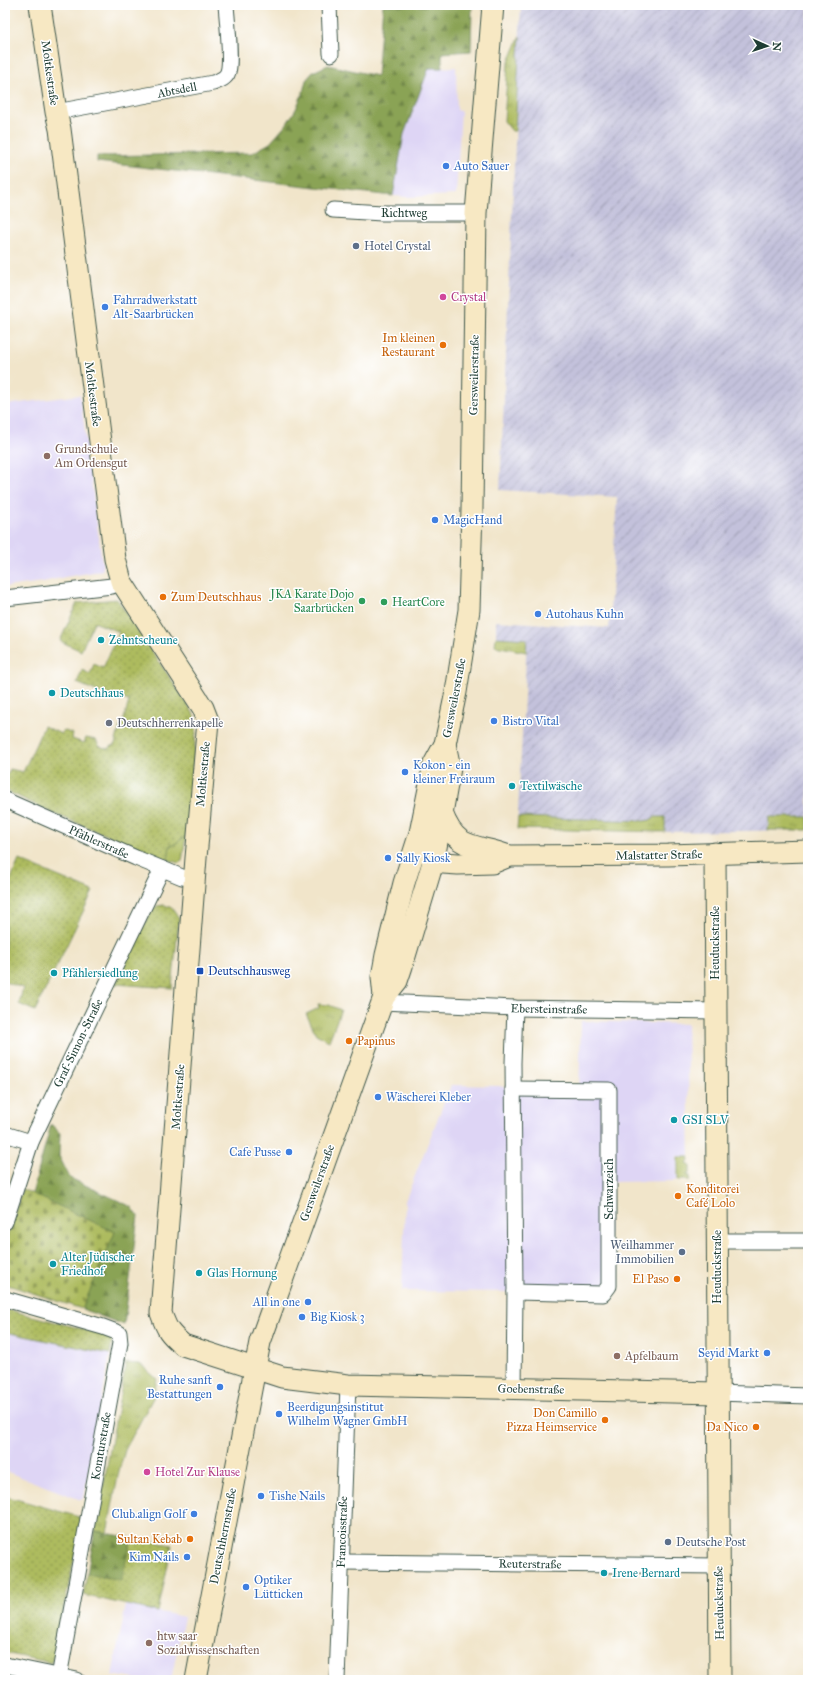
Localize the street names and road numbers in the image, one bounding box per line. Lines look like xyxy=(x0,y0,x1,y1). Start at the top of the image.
street label: Moltkestraße xyxy=(39,40,61,106)
street label: Abtsdell xyxy=(155,79,199,101)
street label: Richtweg xyxy=(381,206,427,221)
street label: Gersweilerstraße xyxy=(466,334,482,416)
street label: Moltkestraße xyxy=(82,361,104,427)
street label: Gersweilerstraße xyxy=(439,657,469,739)
street label: Moltkestraße xyxy=(193,741,213,807)
street label: Pfählerstraße xyxy=(67,822,131,862)
street label: Malstatter Straße xyxy=(615,847,703,863)
street label: Heuduckstraße xyxy=(708,906,722,980)
street label: Graf-Simon-Straße xyxy=(50,996,106,1090)
street label: Ebersteinstraße xyxy=(511,1001,587,1017)
street label: Moltkestraße xyxy=(169,1064,187,1130)
street label: Gersweilerstraße xyxy=(297,1143,337,1223)
street label: Schwarzeich xyxy=(602,1158,616,1220)
street label: Heuduckstraße xyxy=(710,1230,724,1304)
street label: Goebenstraße xyxy=(498,1381,564,1397)
street label: Komturstraße xyxy=(88,1411,114,1481)
street label: Deutschherrnstraße xyxy=(207,1487,239,1585)
street label: Francoisstraße xyxy=(334,1496,350,1568)
street label: Reuterstraße xyxy=(498,1556,562,1572)
street label: Heuduckstraße xyxy=(711,1566,727,1640)

